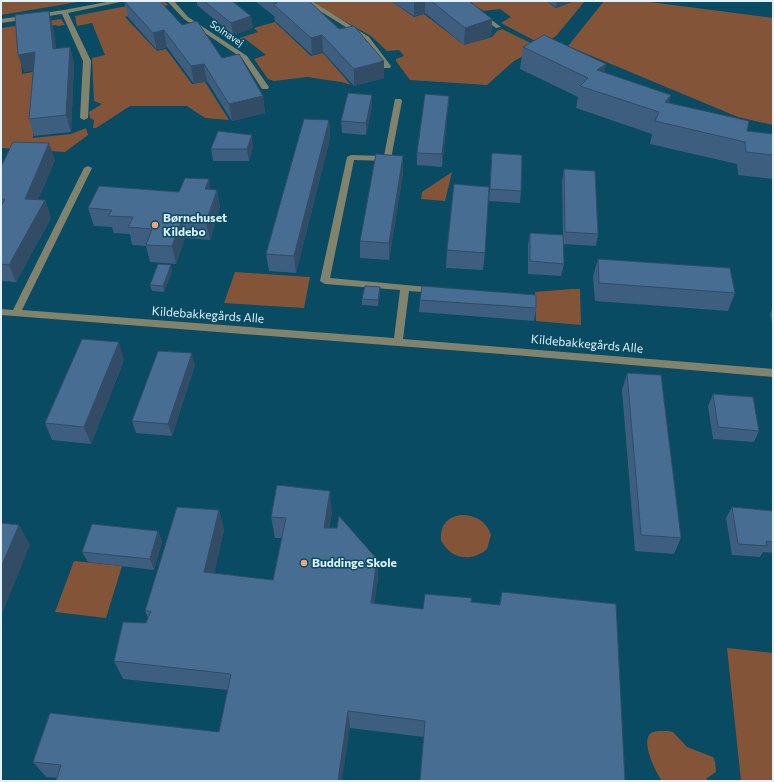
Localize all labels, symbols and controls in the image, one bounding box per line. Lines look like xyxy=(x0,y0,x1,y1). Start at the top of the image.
street label: Solnavej xyxy=(208,17,246,49)
place label: Børnehuset Kildebo xyxy=(163,210,227,238)
marker: Børnehuset Kildebo xyxy=(150,220,160,230)
street label: Kildebakkegårds Alle xyxy=(151,303,265,325)
street label: Kildebakkegårds Alle xyxy=(530,331,644,355)
place label: Buddinge Skole xyxy=(312,555,397,569)
marker: Buddinge Skole xyxy=(299,558,309,568)

